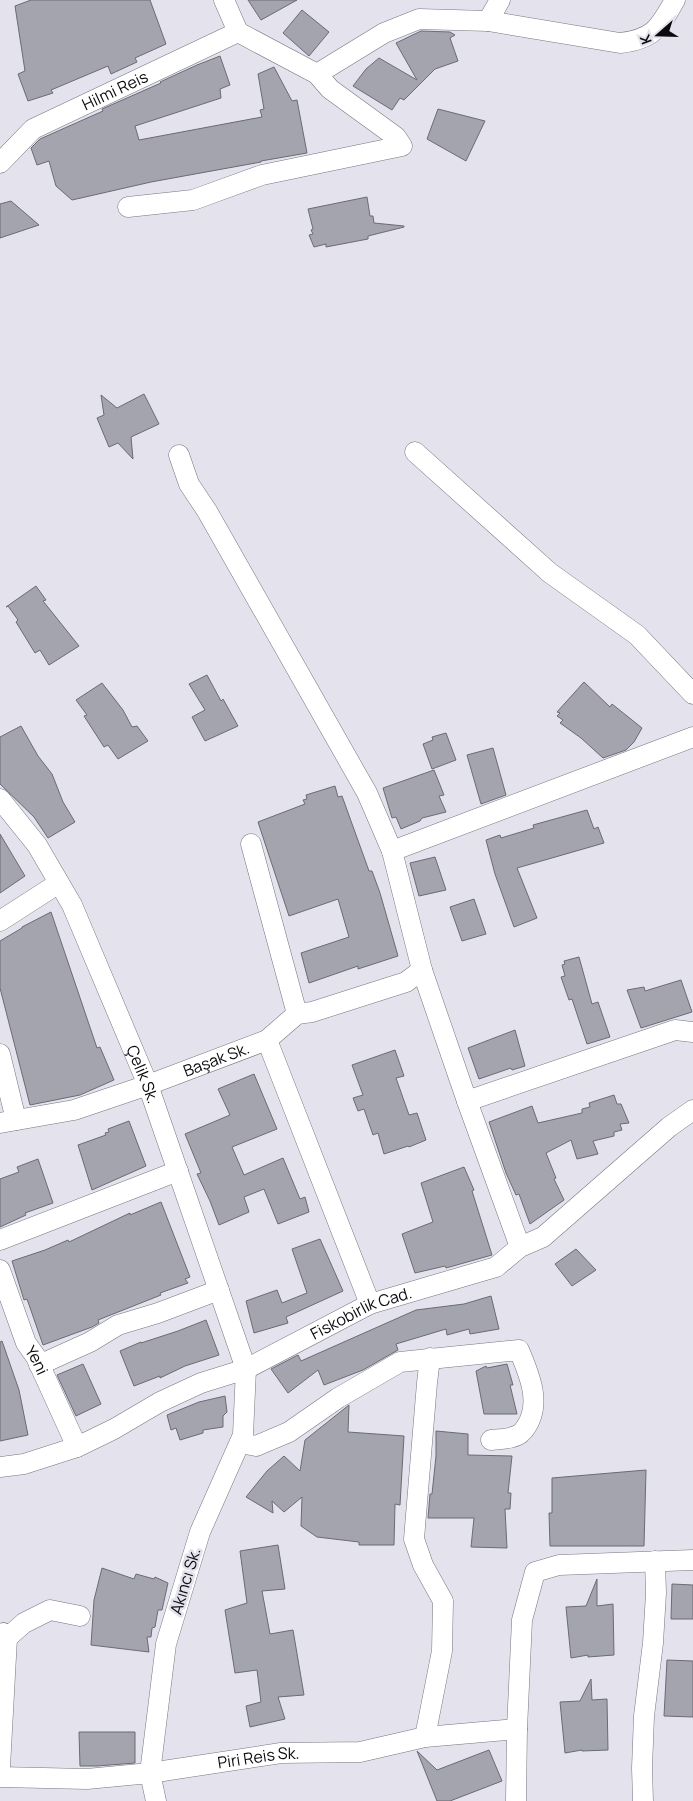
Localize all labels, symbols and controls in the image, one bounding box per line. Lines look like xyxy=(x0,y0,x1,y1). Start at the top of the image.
north arrow xyxy=(633,10,683,60)
text: K xyxy=(635,31,656,47)
street label: Hilmi Reis xyxy=(78,65,152,115)
street label: Başak Sk. xyxy=(180,1037,252,1082)
street label: Çelik Sk. xyxy=(121,1042,165,1106)
street label: Fiskobirlik Cad. xyxy=(306,1281,414,1344)
street label: Yeni xyxy=(20,1341,54,1378)
street label: Akıncı Sk. xyxy=(164,1545,206,1617)
street label: Piri Reis Sk. xyxy=(216,1742,300,1774)

